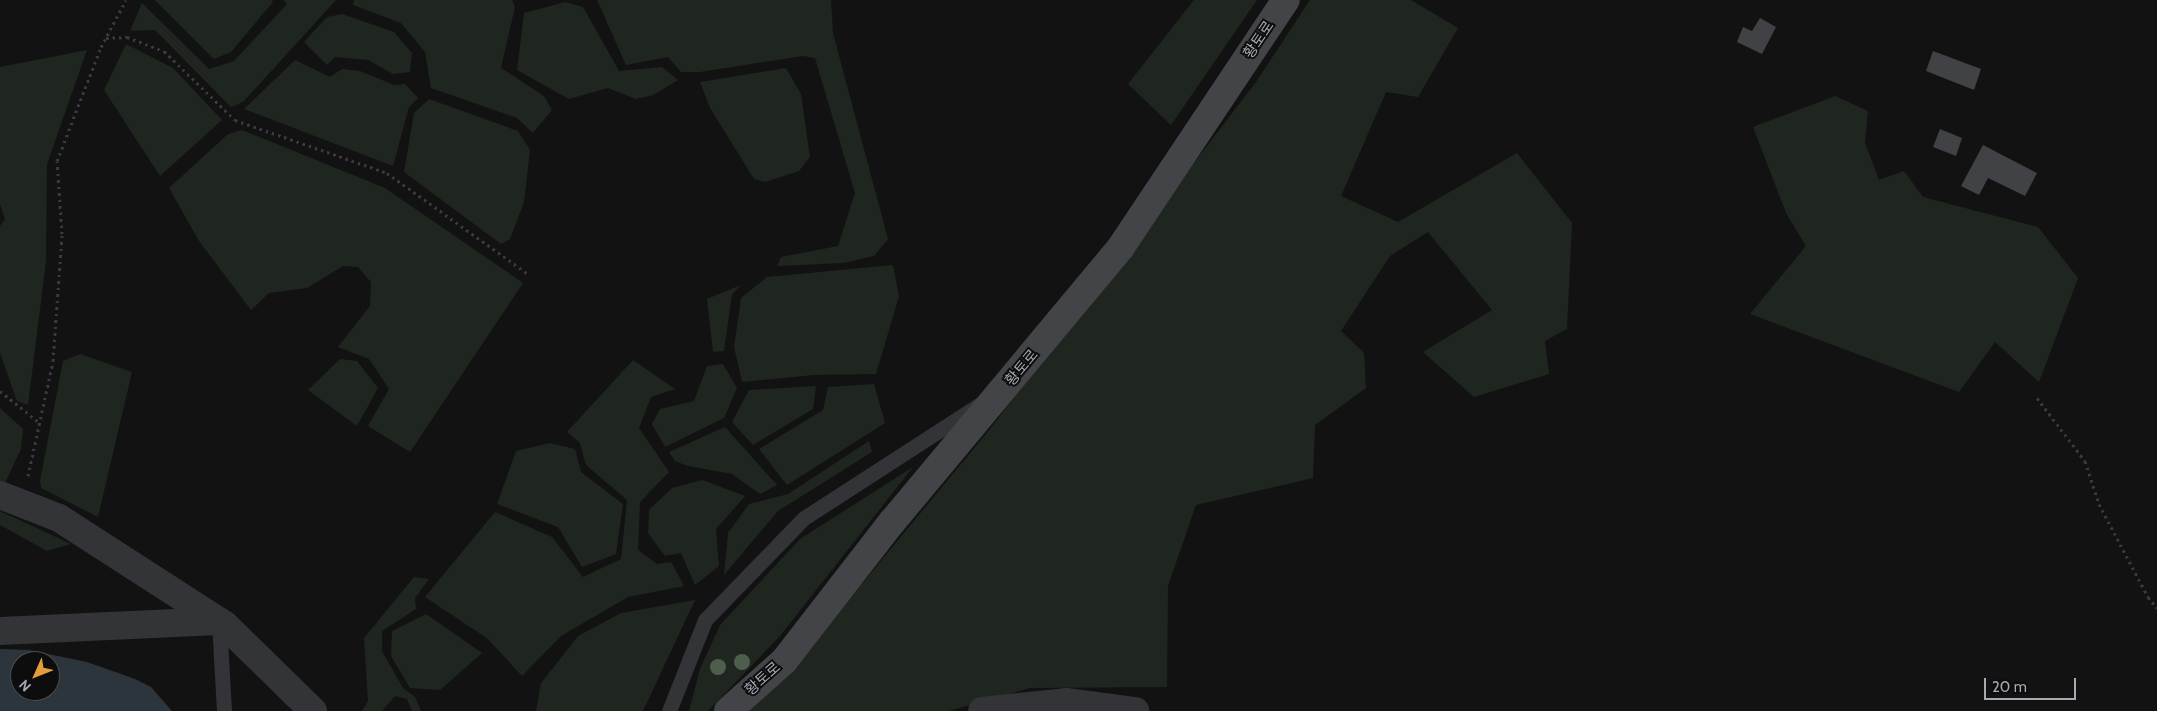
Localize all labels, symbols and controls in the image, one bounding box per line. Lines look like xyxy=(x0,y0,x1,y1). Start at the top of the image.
street label: 황토로 xyxy=(1240,18,1278,62)
street label: 황토로 xyxy=(1002,346,1042,390)
north arrow xyxy=(10,651,60,701)
street label: 황토로 xyxy=(742,658,784,700)
scale bar xyxy=(1987,668,2080,700)
text: N xyxy=(15,676,35,696)
text: 20 m xyxy=(1992,678,2027,696)

